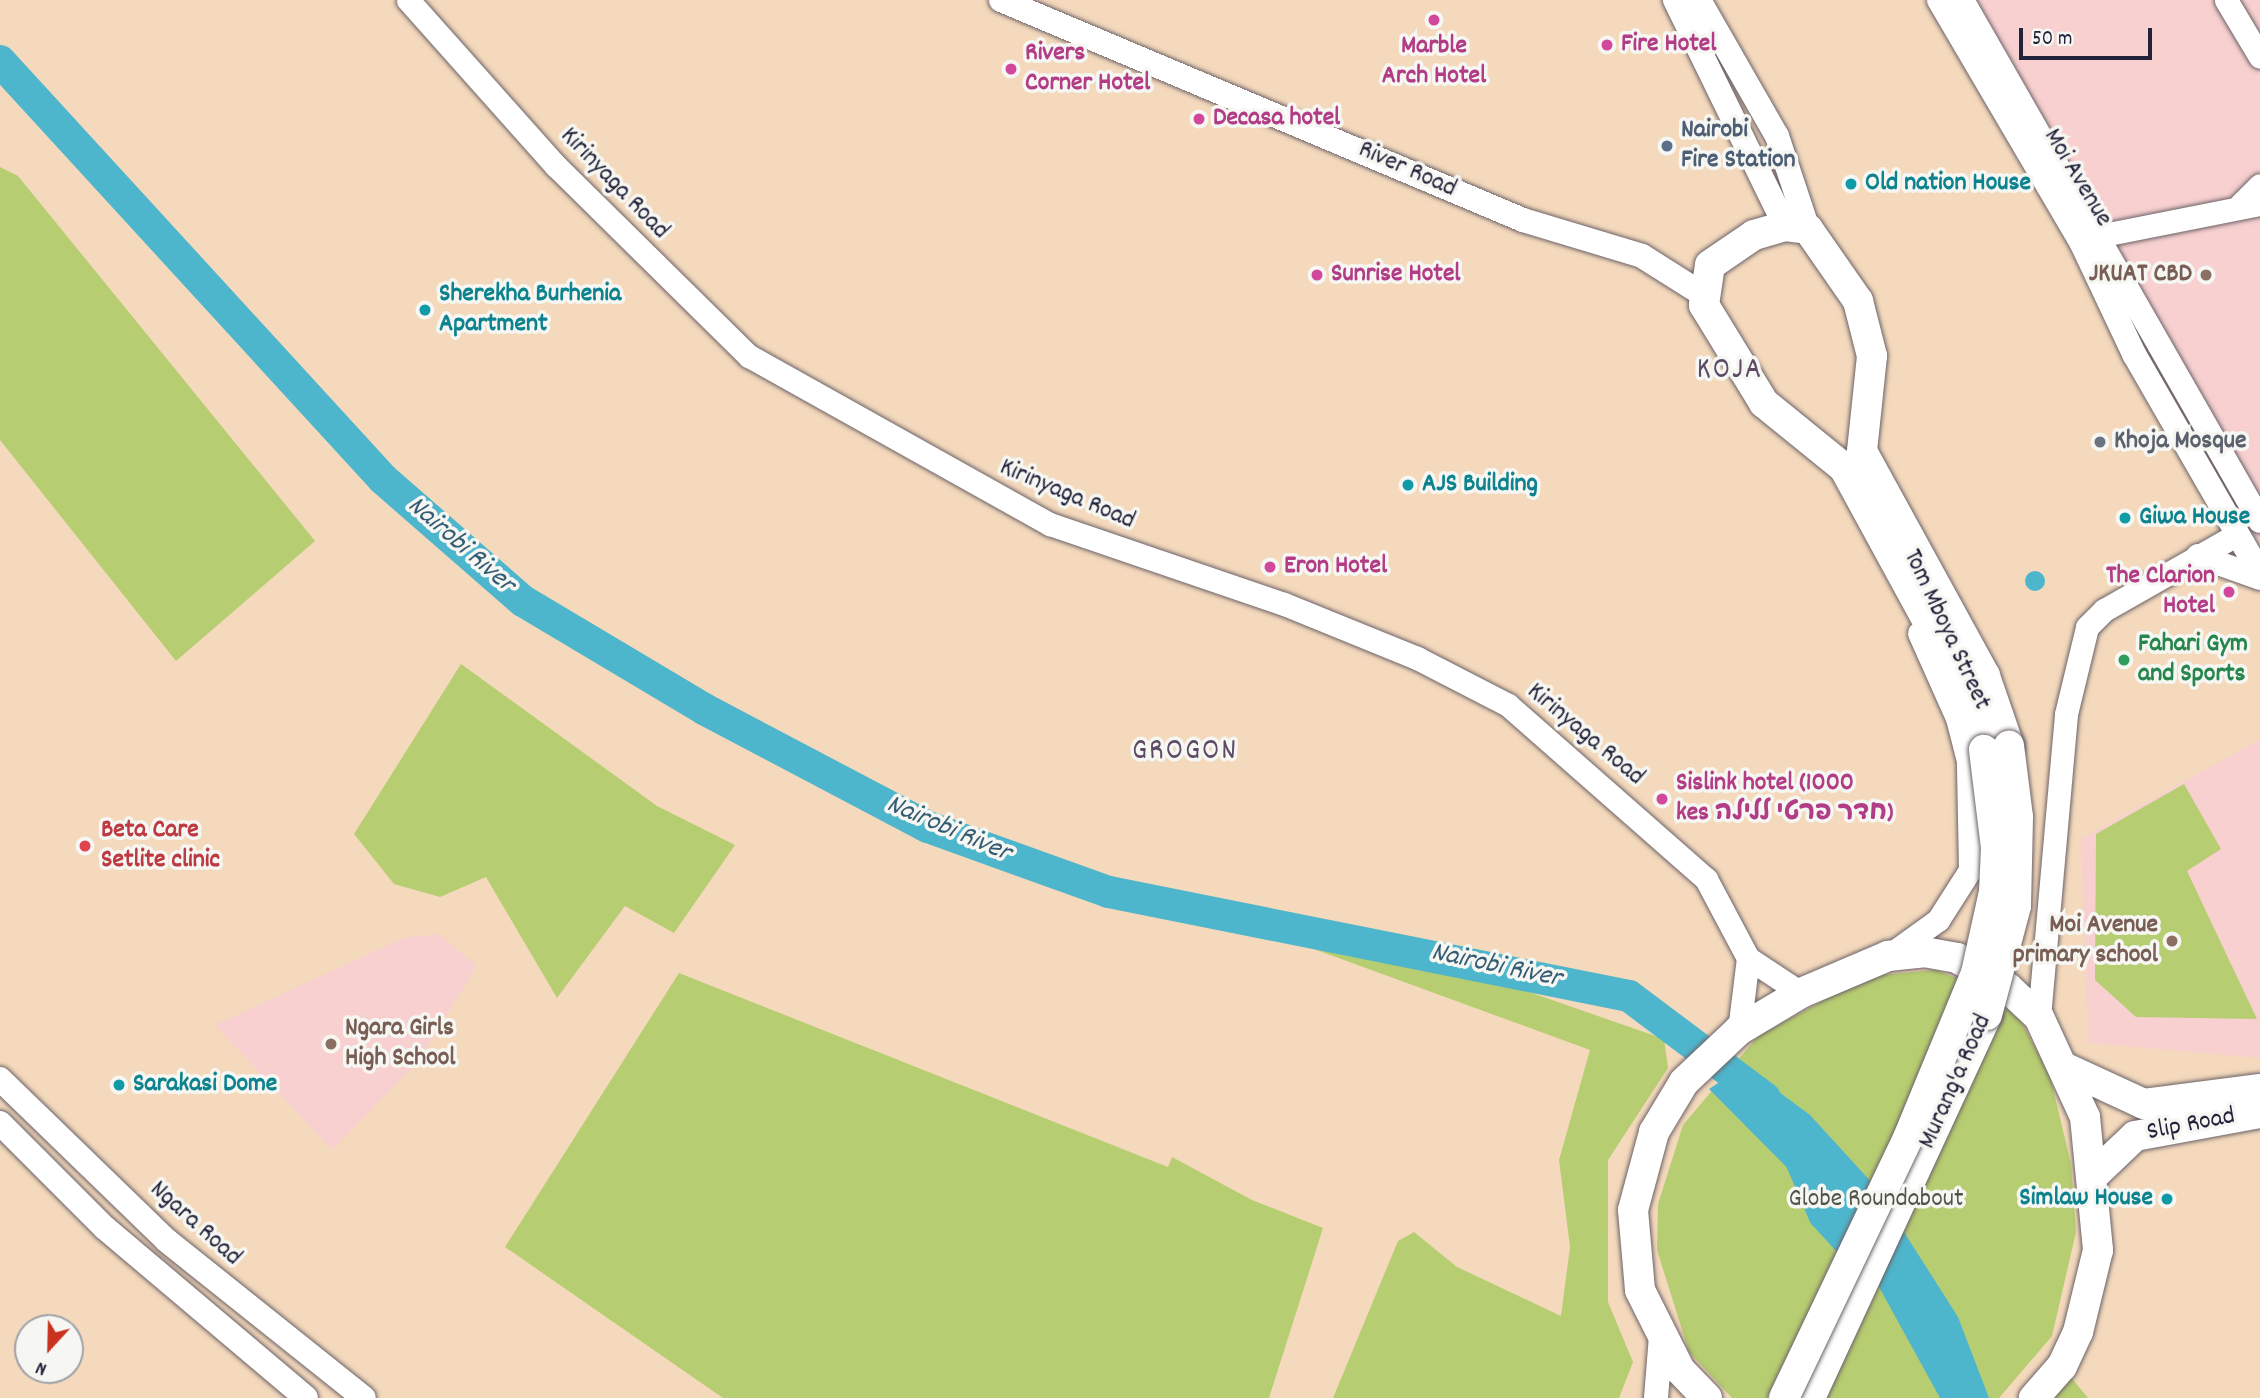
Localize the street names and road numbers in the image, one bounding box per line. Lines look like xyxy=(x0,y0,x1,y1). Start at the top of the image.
street label: Kirinyaga Road xyxy=(553,121,675,247)
street label: Moi Avenue xyxy=(2036,123,2118,233)
street label: River Road xyxy=(1353,135,1461,205)
street label: Kirinyaga Road xyxy=(995,452,1139,538)
street label: Tom Mboya Street xyxy=(1895,545,1997,715)
street label: Kirinyaga Road xyxy=(1520,677,1650,793)
street label: Murang'a Road xyxy=(1913,1010,1999,1154)
street label: Slip Road xyxy=(2144,1101,2238,1149)
street label: Ngara Road xyxy=(143,1175,247,1273)

